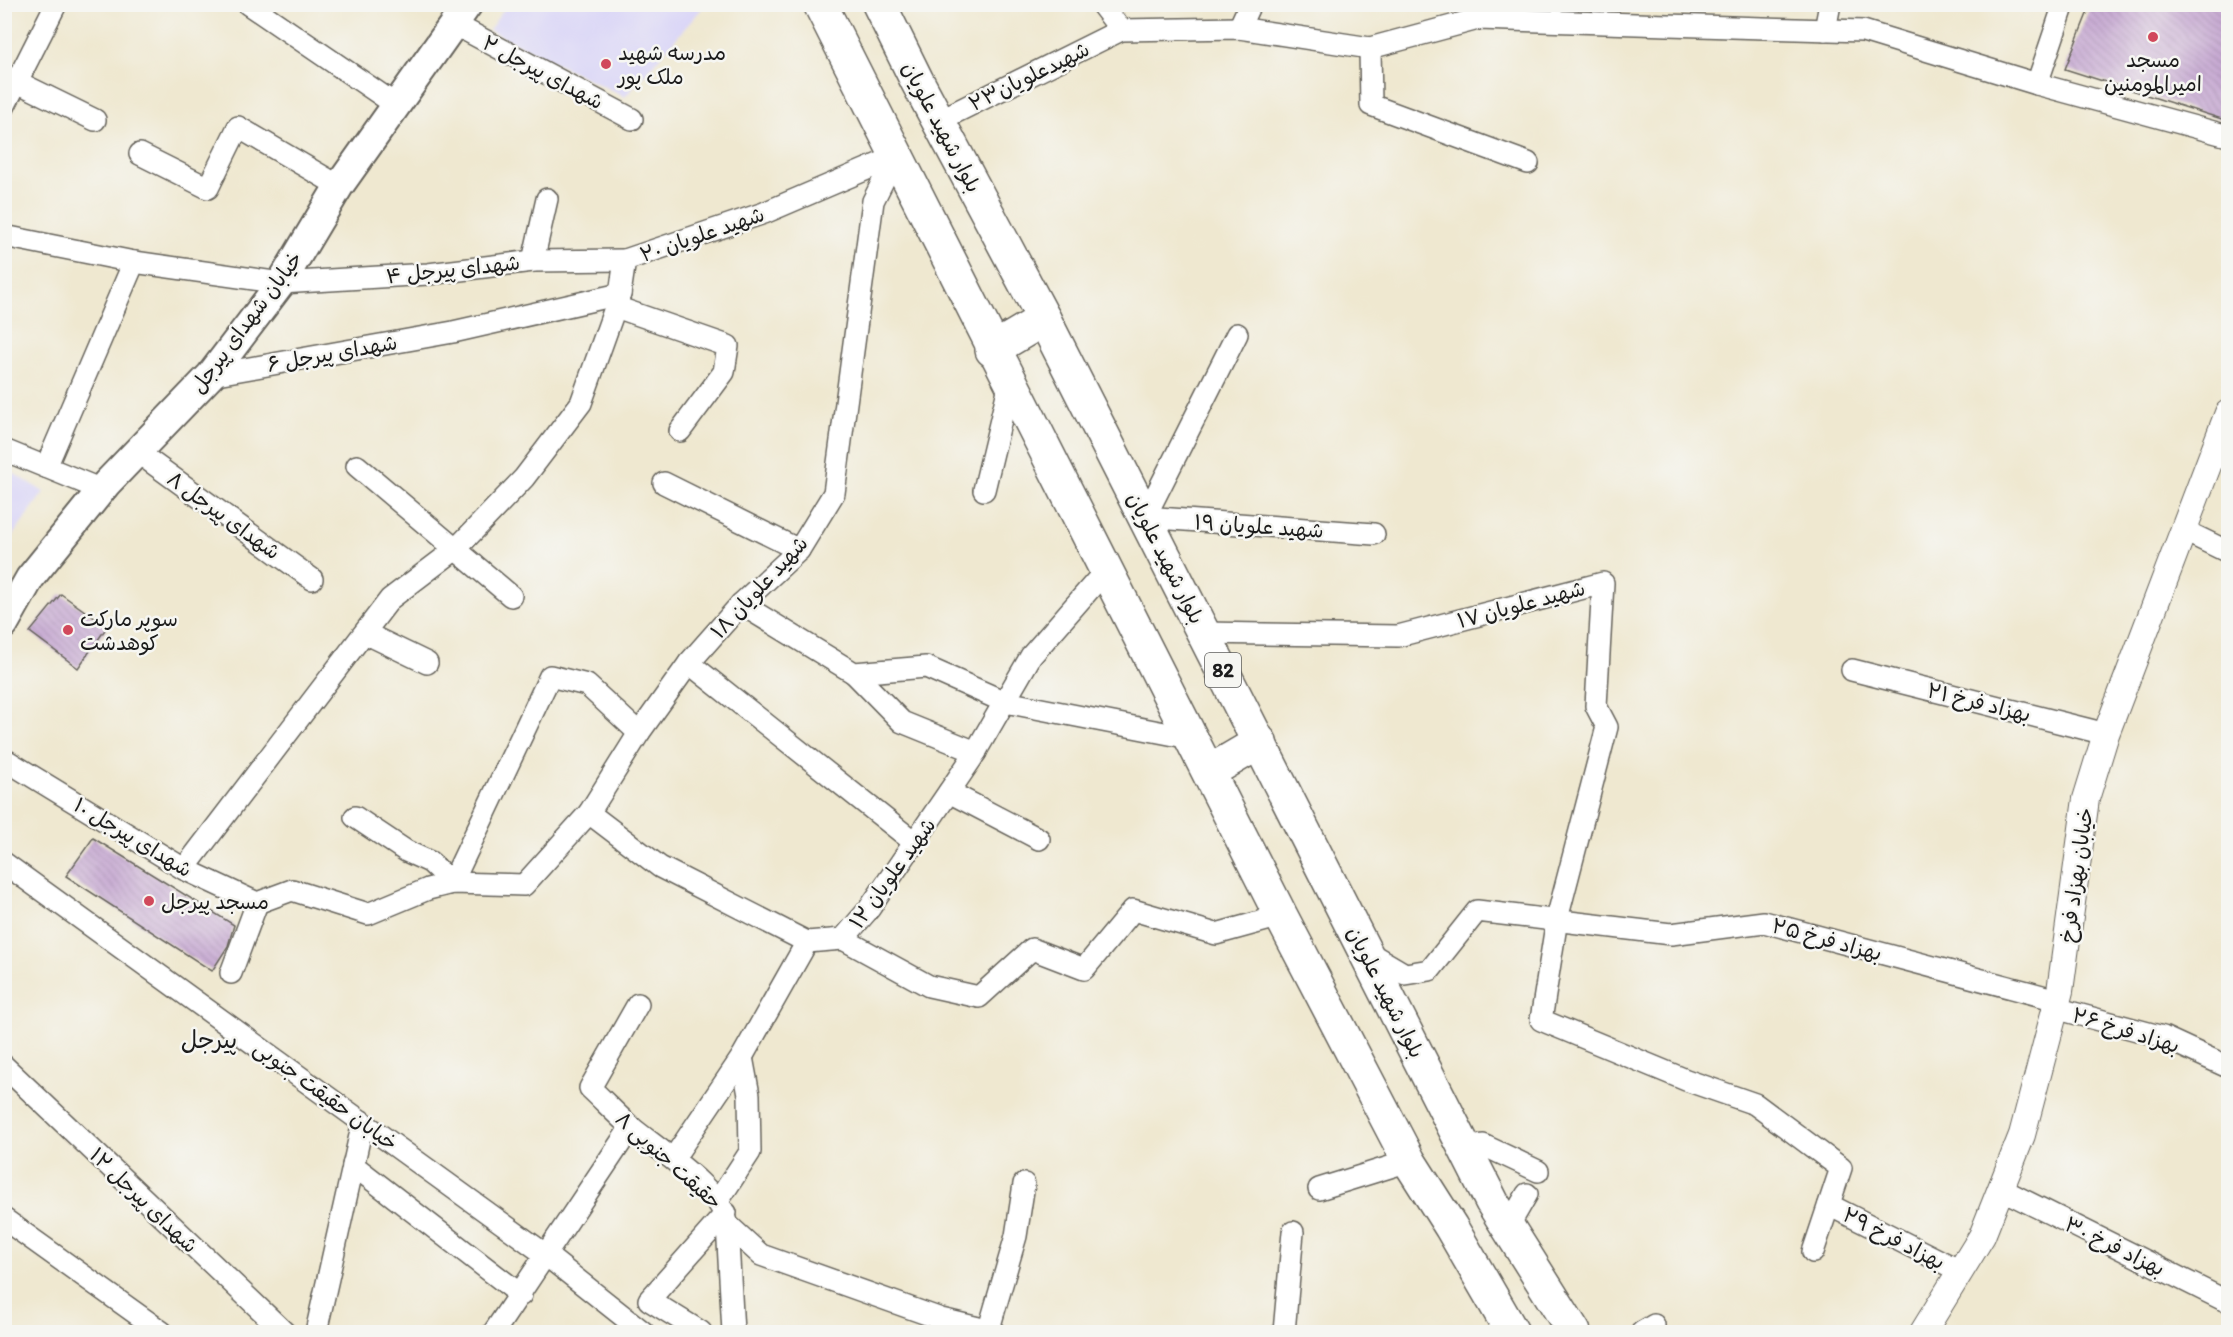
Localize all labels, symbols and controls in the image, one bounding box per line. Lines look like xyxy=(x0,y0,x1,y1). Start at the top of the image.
street label: شهدای پیرجل ۲ xyxy=(478,30,608,115)
marker: مسجد امیرالمومنین xyxy=(2146,30,2160,44)
street label: شهیدعلویان۲۳ xyxy=(965,36,1094,117)
place label: مدرسه شهید ملک پور xyxy=(616,40,726,90)
place label: مسجد امیرالمومنین xyxy=(2104,47,2202,97)
marker: مدرسه شهید ملک پور xyxy=(599,57,613,71)
street label: بلوار شهید علویان xyxy=(895,57,987,197)
street label: شهید علویان ۲۰ xyxy=(637,201,768,269)
street label: خیابان شهدای پیرجل xyxy=(185,246,308,398)
street label: شهدای پیرجل ۴ xyxy=(385,250,521,289)
street label: شهدای پیرجل ۶ xyxy=(265,329,399,378)
street label: شهدای پیرجل ۸ xyxy=(162,466,285,565)
street label: بلوار شهید علویان xyxy=(1120,488,1210,629)
street label: شهید علویان ۱۹ xyxy=(1193,509,1325,545)
street label: شهید علویان ۱۸ xyxy=(705,531,814,645)
street label: شهید علویان ۱۷ xyxy=(1454,575,1588,635)
place label: سوپر مارکت کوهدشت xyxy=(80,606,178,656)
marker: سوپر مارکت کوهدشت xyxy=(61,623,75,637)
road number: 82 xyxy=(1205,653,1241,687)
street label: بهزاد فرخ ۲۱ xyxy=(1924,677,2033,729)
street label: شهدای پیرجل ۱۰ xyxy=(69,792,197,883)
street label: خیابان بهزاد فرخ xyxy=(2054,806,2100,944)
street label: شهید علویان ۱۲ xyxy=(843,813,942,934)
place label: مسجد پیرجل xyxy=(161,889,269,915)
marker: مسجد پیرجل xyxy=(142,894,156,908)
street label: بهزاد فرخ ۲۵ xyxy=(1769,912,1885,968)
street label: بلوار شهید علویان xyxy=(1340,922,1430,1063)
street label: بهزاد فرخ ۲۶ xyxy=(2069,1002,2183,1060)
district label: پیرجل xyxy=(181,1025,237,1055)
street label: خیابان حقیقت جنوبی xyxy=(248,1034,403,1157)
street label: حقیقت جنوبی ۸ xyxy=(609,1106,727,1216)
street label: شهدای پیرجل ۱۲ xyxy=(84,1142,203,1259)
street label: بهزاد فرخ ۲۹ xyxy=(1838,1202,1949,1276)
street label: بهزاد فرخ ۳۰ xyxy=(2060,1211,2169,1283)

